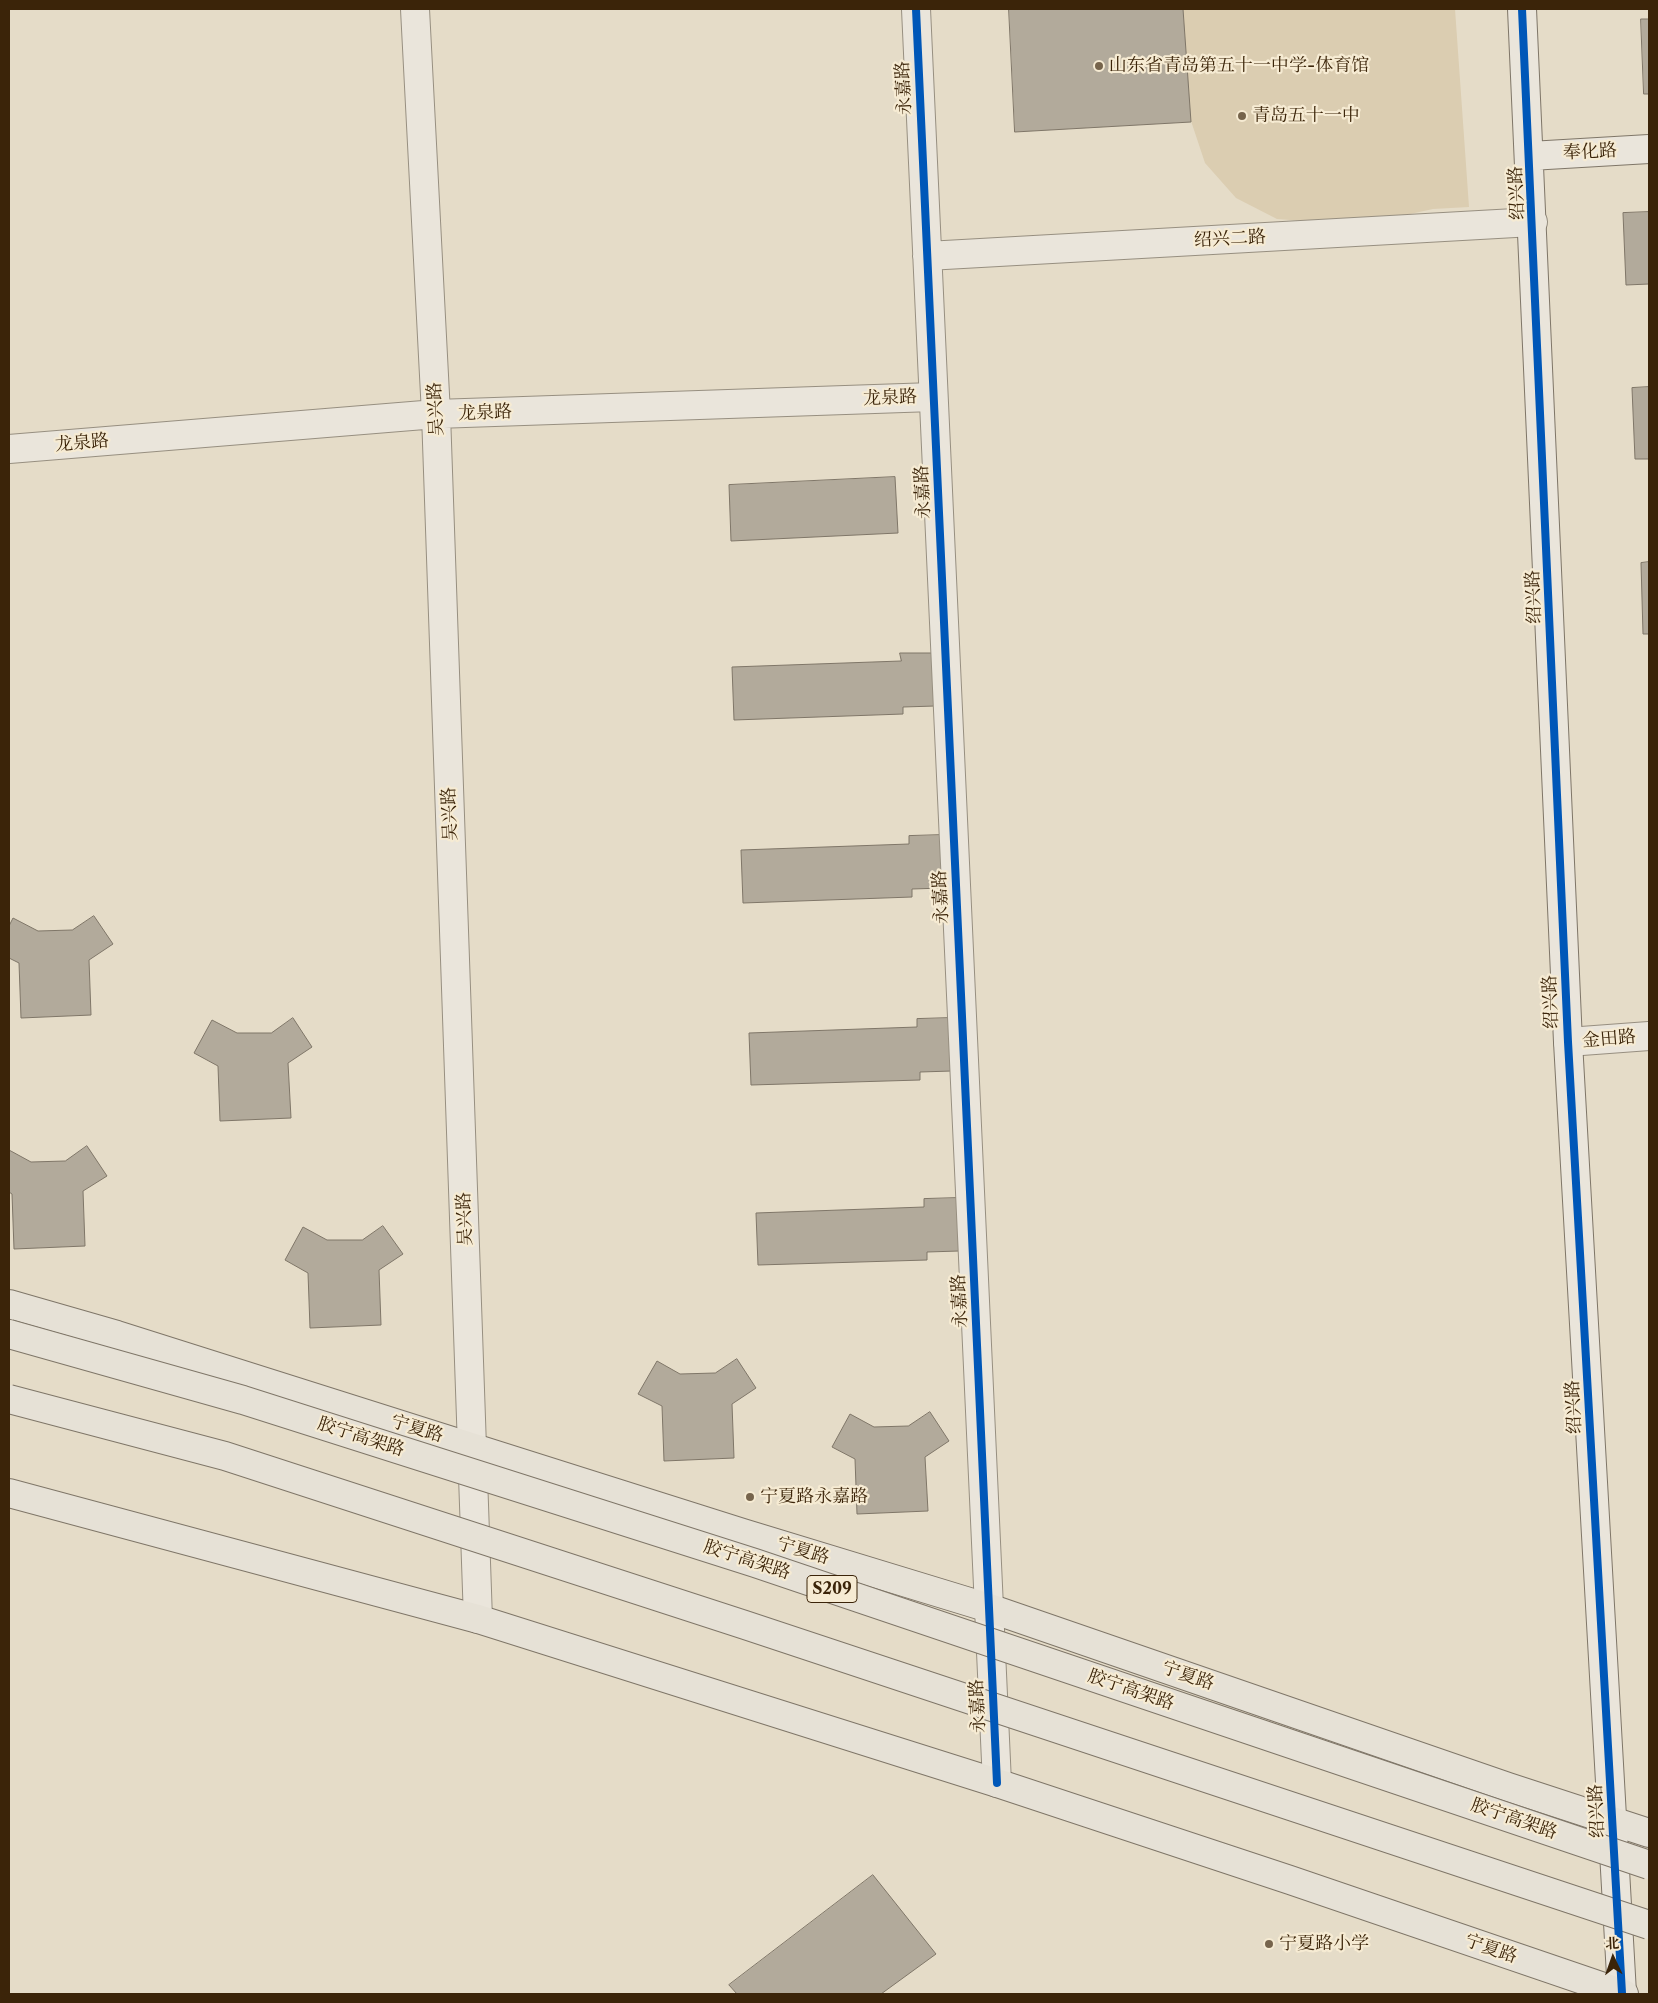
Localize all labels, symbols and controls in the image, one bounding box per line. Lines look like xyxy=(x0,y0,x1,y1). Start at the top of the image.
place label: 山东省青岛第五十一中学-体育馆 xyxy=(1109,55,1369,77)
street label: 永嘉路 xyxy=(892,60,916,116)
marker: 山东省青岛第五十一中学-体育馆 xyxy=(1093,60,1105,72)
place label: 青岛五十一中 xyxy=(1252,105,1360,127)
marker: 青岛五十一中 xyxy=(1236,110,1248,122)
street label: 奉化路 xyxy=(1562,140,1618,164)
street label: 绍兴路 xyxy=(1505,165,1529,221)
street label: 绍兴二路 xyxy=(1193,226,1267,252)
street label: 吴兴路 xyxy=(424,381,448,437)
street label: 龙泉路 xyxy=(863,386,917,410)
street label: 龙泉路 xyxy=(458,401,512,425)
street label: 龙泉路 xyxy=(54,430,110,456)
street label: 永嘉路 xyxy=(911,464,935,520)
street label: 绍兴路 xyxy=(1522,570,1546,624)
street label: 吴兴路 xyxy=(438,787,462,841)
street label: 永嘉路 xyxy=(929,869,953,925)
street label: 绍兴路 xyxy=(1539,975,1563,1029)
street label: 金田路 xyxy=(1581,1026,1637,1052)
street label: 吴兴路 xyxy=(453,1192,477,1246)
street label: 永嘉路 xyxy=(948,1273,972,1329)
street label: 绍兴路 xyxy=(1562,1379,1586,1435)
street label: 宁夏路 xyxy=(388,1411,446,1447)
street label: 胶宁高架路 xyxy=(315,1413,407,1461)
place label: 宁夏路永嘉路 xyxy=(760,1486,868,1508)
marker: 宁夏路永嘉路 xyxy=(744,1491,756,1503)
street label: 宁夏路 xyxy=(774,1533,832,1569)
street label: 胶宁高架路 xyxy=(701,1536,793,1584)
road number: S209 xyxy=(807,1576,857,1602)
street label: 宁夏路 xyxy=(1159,1657,1217,1695)
street label: 胶宁高架路 xyxy=(1085,1665,1177,1715)
street label: 永嘉路 xyxy=(966,1678,990,1734)
street label: 绍兴路 xyxy=(1585,1783,1609,1839)
street label: 胶宁高架路 xyxy=(1468,1794,1560,1844)
street label: 宁夏路 xyxy=(1462,1930,1520,1968)
place label: 宁夏路小学 xyxy=(1279,1933,1369,1955)
north arrow xyxy=(1588,1933,1638,1983)
text: 北 xyxy=(1605,1934,1620,1952)
marker: 宁夏路小学 xyxy=(1263,1938,1275,1950)

